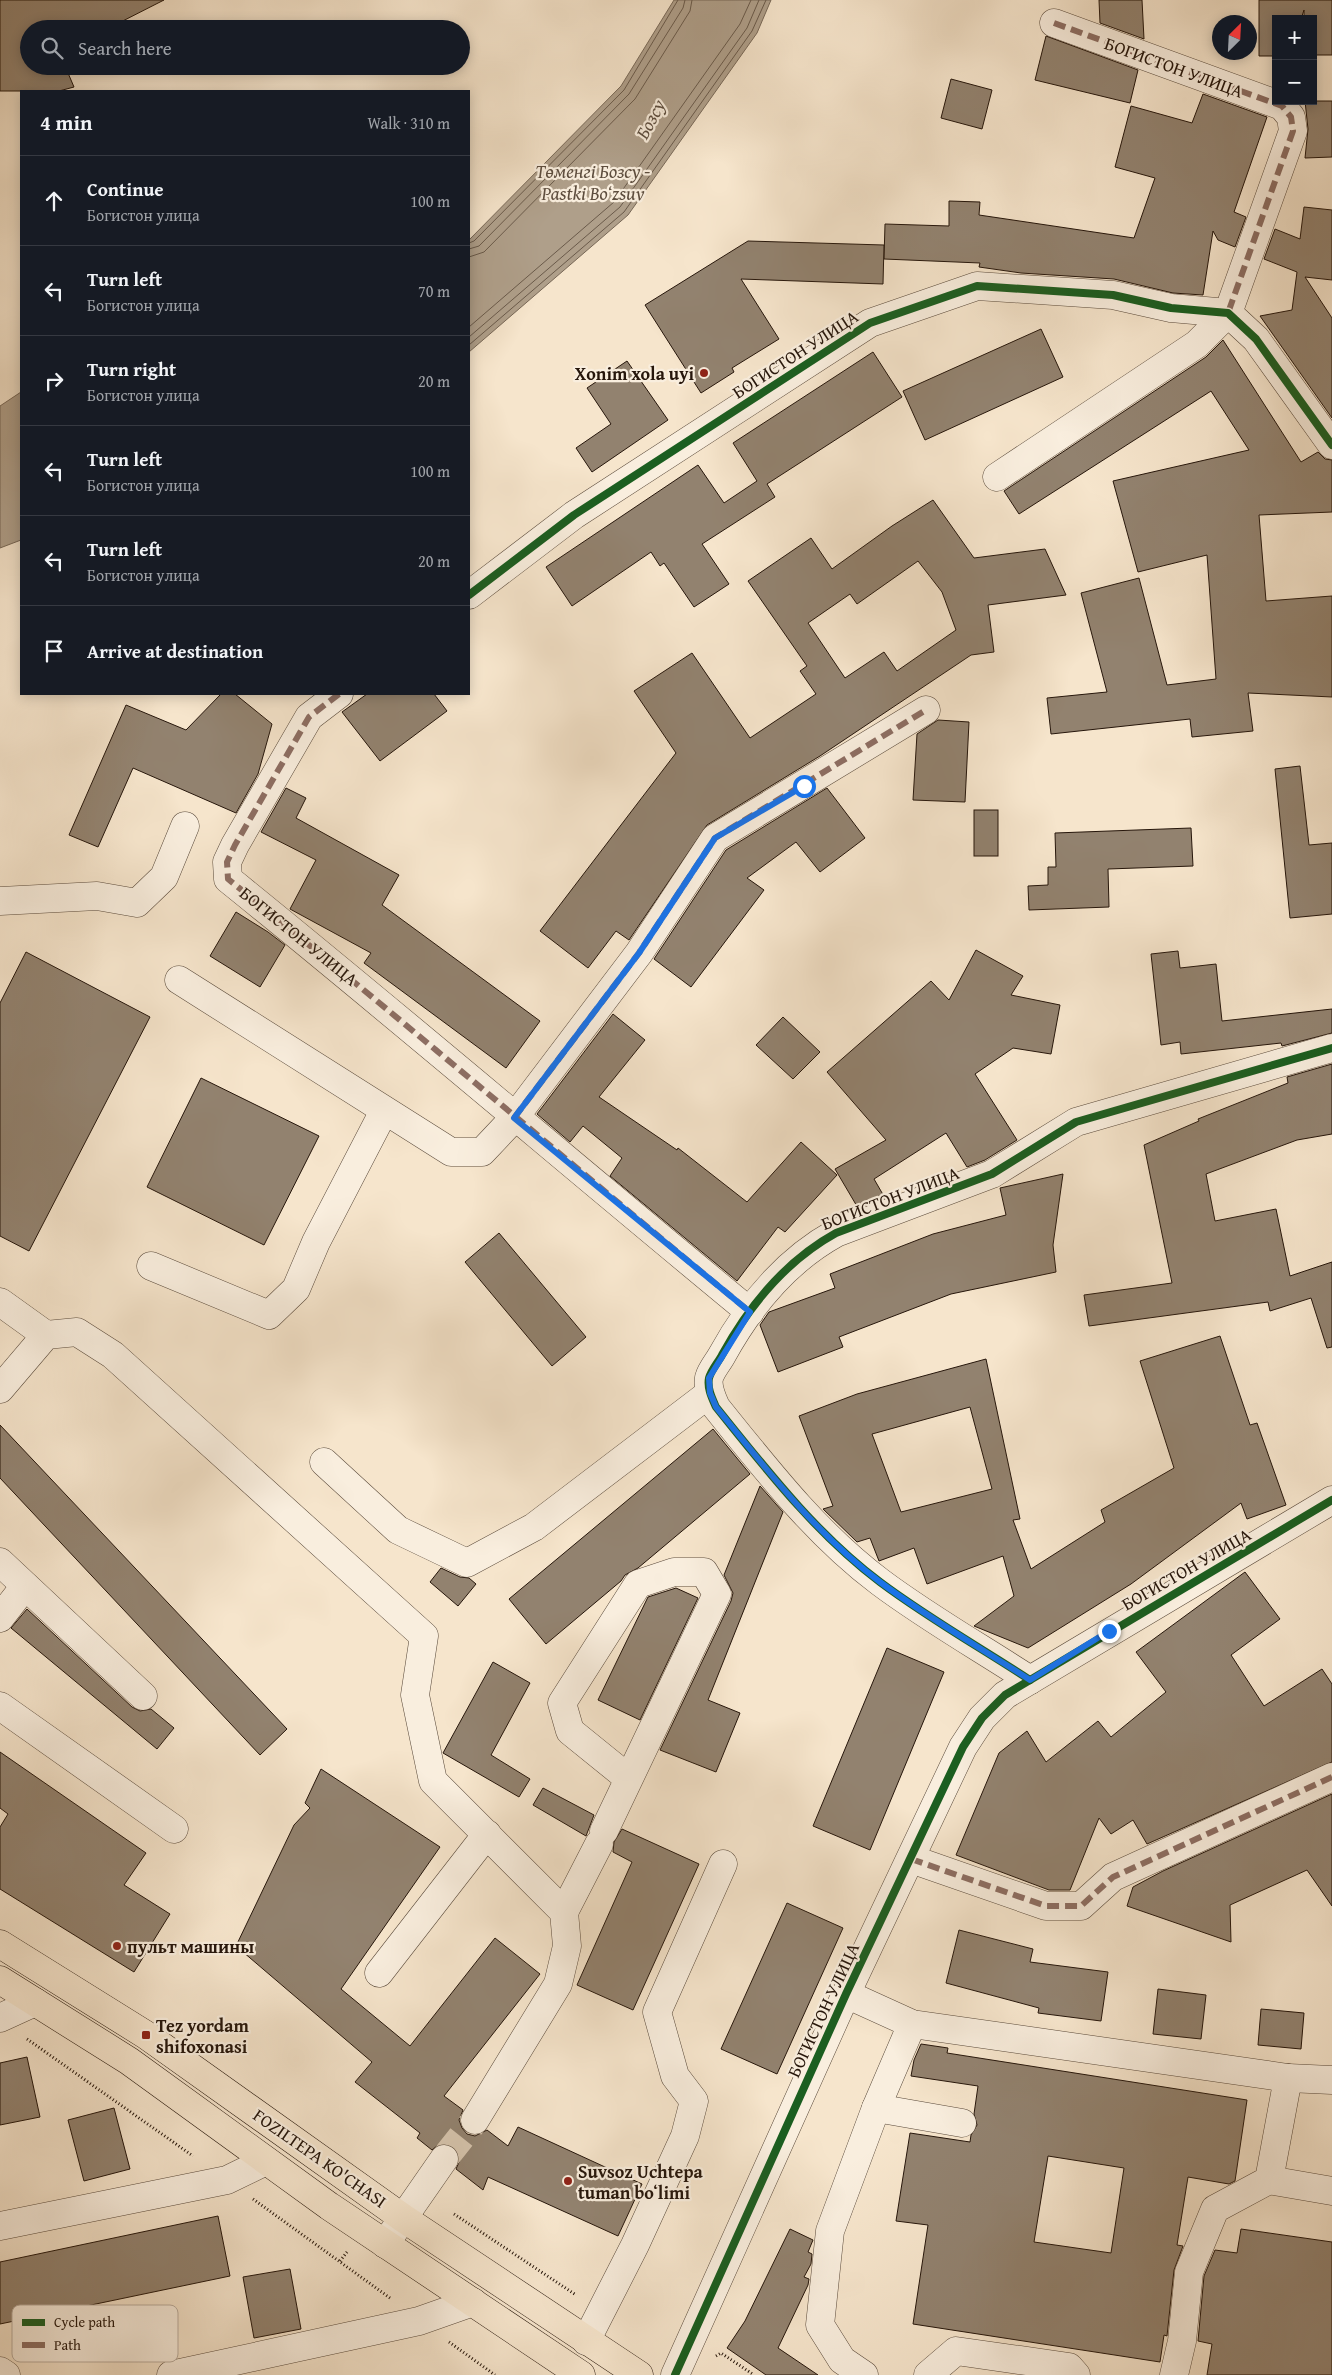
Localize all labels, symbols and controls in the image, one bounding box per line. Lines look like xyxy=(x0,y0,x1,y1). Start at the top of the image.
north arrow xyxy=(1212,15,1257,60)
map controls xyxy=(1272,15,1317,105)
button: + xyxy=(1272,15,1317,60)
search box xyxy=(20,20,470,75)
street label: БОГИСТОН УЛИЦА xyxy=(1101,29,1247,105)
icon: search xyxy=(38,34,66,62)
text: Search here xyxy=(78,34,172,62)
button: − xyxy=(1272,60,1317,105)
water label: Бозсу xyxy=(628,94,672,144)
text: 4 min xyxy=(40,107,92,138)
text: Walk · 310 m xyxy=(367,111,450,135)
water label: Төменгі Бозсу - Pastki Boʻzsuv xyxy=(536,157,650,207)
text: Continue xyxy=(87,175,164,203)
icon: ahead xyxy=(40,187,68,215)
text: 100 m xyxy=(410,189,450,213)
text: Богистон улица xyxy=(87,203,200,227)
text: Turn left xyxy=(87,265,162,293)
icon: left xyxy=(40,277,68,305)
text: 70 m xyxy=(418,279,450,303)
text: Богистон улица xyxy=(87,293,200,317)
street label: БОГИСТОН УЛИЦА xyxy=(727,303,864,405)
text: Turn right xyxy=(87,355,176,383)
place label: Xonim xola uyi xyxy=(575,360,694,387)
icon: right xyxy=(40,367,68,395)
marker: Xonim xola uyi xyxy=(698,367,710,379)
text: 20 m xyxy=(418,369,450,393)
text: Богистон улица xyxy=(87,383,200,407)
text: Turn left xyxy=(87,445,162,473)
icon: left xyxy=(40,457,68,485)
text: 100 m xyxy=(410,459,450,483)
text: Богистон улица xyxy=(87,473,200,497)
text: Turn left xyxy=(87,535,162,563)
icon: left xyxy=(40,547,68,575)
text: 20 m xyxy=(418,549,450,573)
text: Богистон улица xyxy=(87,563,200,587)
icon: arrive xyxy=(40,637,68,665)
text: Arrive at destination xyxy=(87,637,263,665)
route start xyxy=(793,775,816,798)
street label: БОГИСТОН УЛИЦА xyxy=(234,880,364,992)
street label: БОГИСТОН УЛИЦА xyxy=(817,1159,963,1237)
street label: БОГИСТОН УЛИЦА xyxy=(1116,1521,1256,1617)
route end xyxy=(1098,1620,1121,1643)
place label: пульт машины xyxy=(127,1933,254,1960)
street label: БОГИСТОН УЛИЦА xyxy=(780,1938,866,2082)
marker: пульт машины xyxy=(111,1940,123,1952)
place label: Tez yordam shifoxonasi xyxy=(156,2012,249,2060)
marker: Tez yordam shifoxonasi xyxy=(140,2029,152,2041)
street label: FOZILTEPA KO'CHASI xyxy=(248,2102,392,2214)
place label: Suvsoz Uchtepa tuman boʻlimi xyxy=(578,2158,704,2206)
marker: Suvsoz Uchtepa tuman boʻlimi xyxy=(562,2175,574,2187)
legend xyxy=(12,2305,178,2362)
text: Cycle path xyxy=(54,2312,115,2332)
text: Path xyxy=(54,2335,81,2355)

